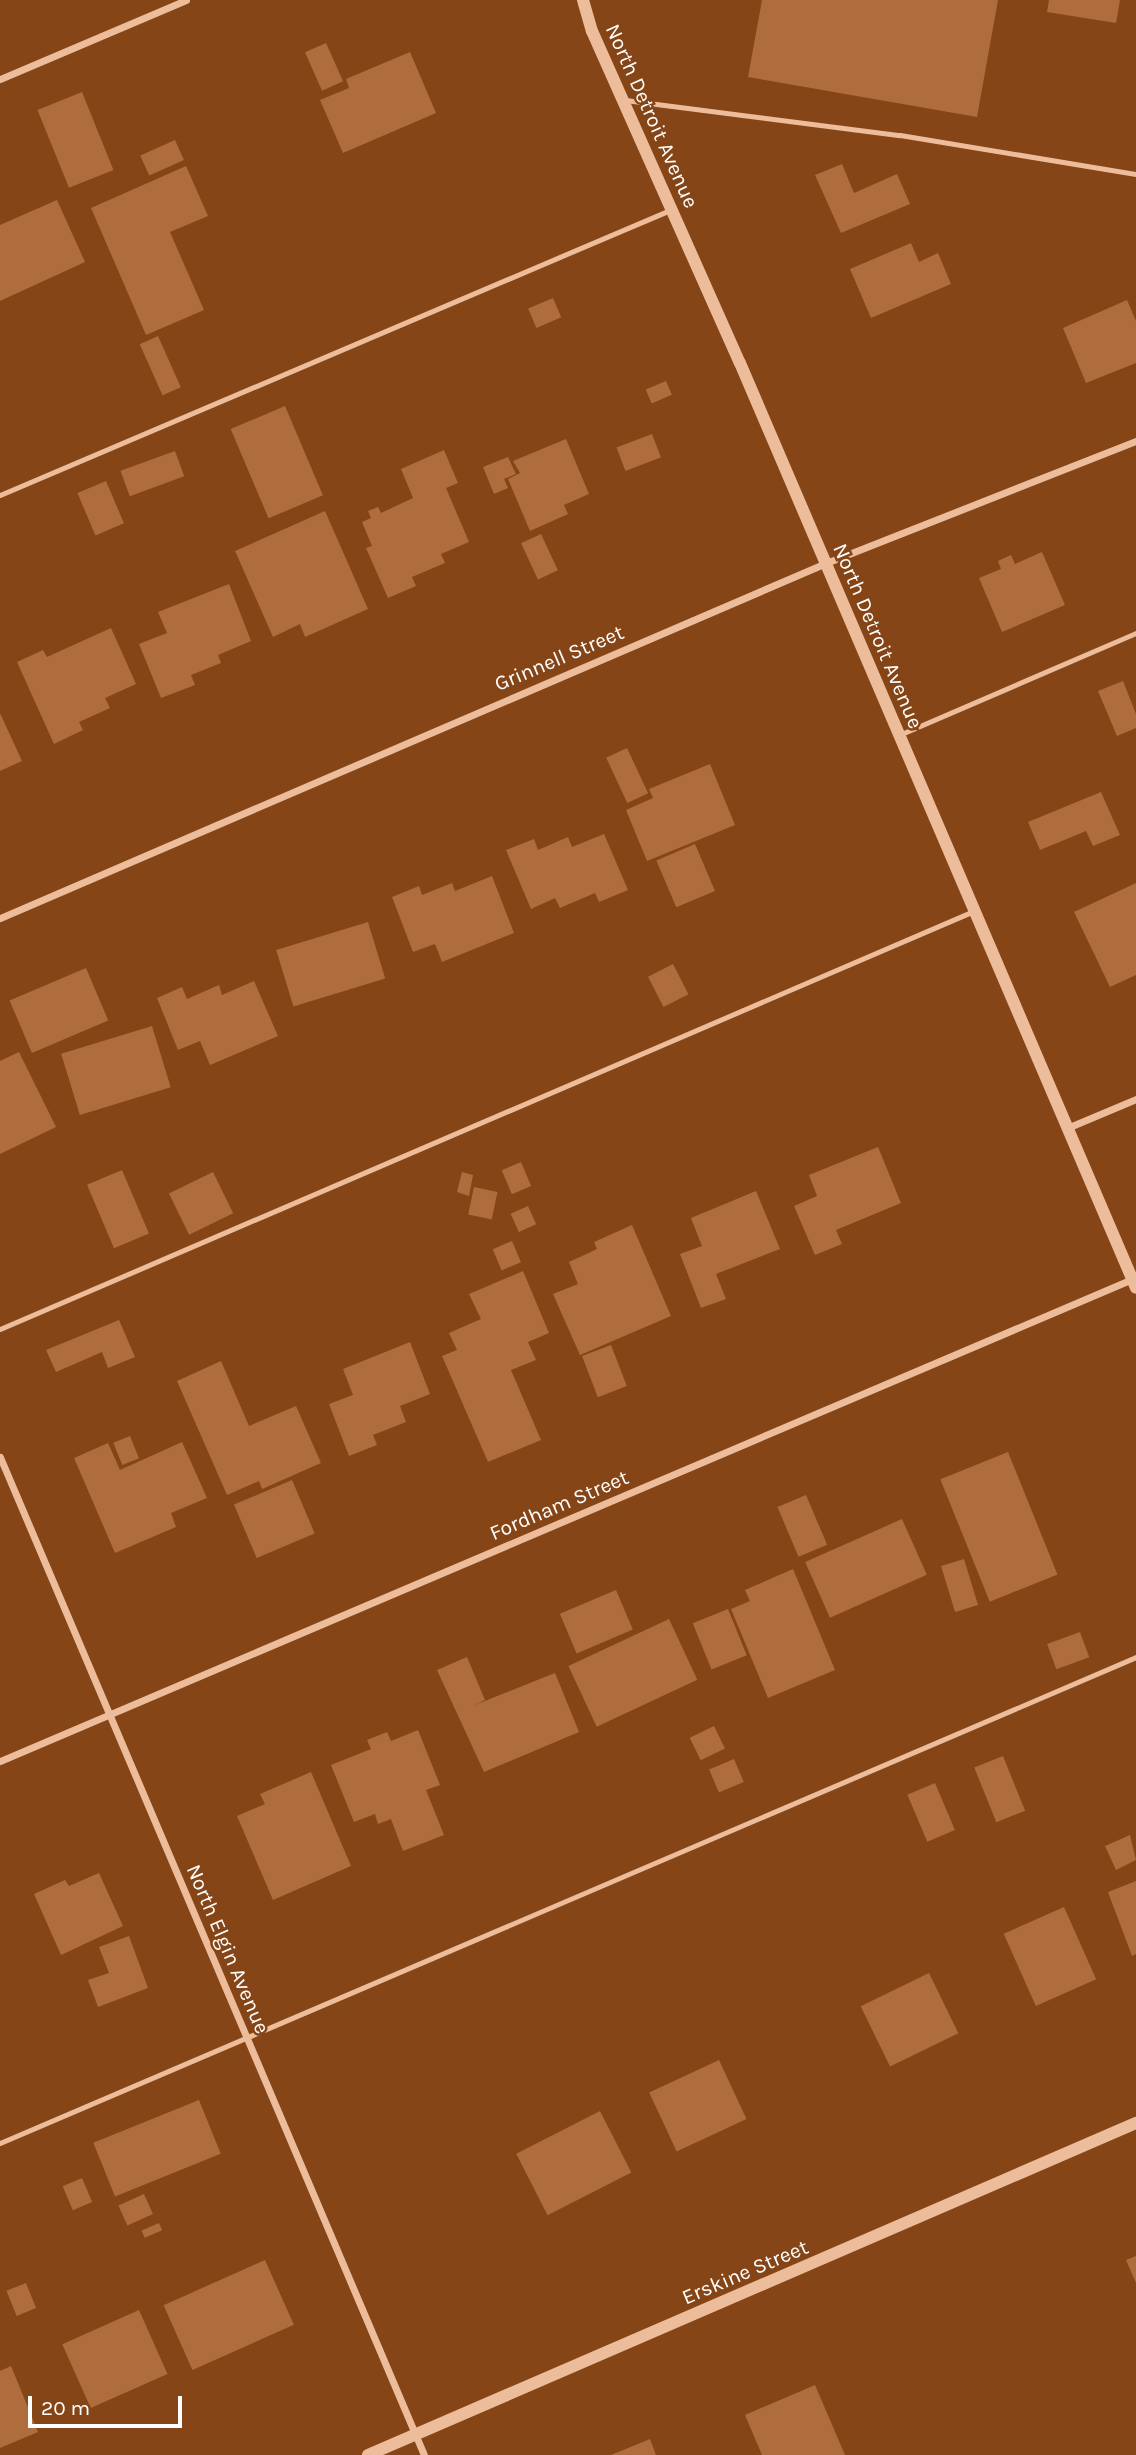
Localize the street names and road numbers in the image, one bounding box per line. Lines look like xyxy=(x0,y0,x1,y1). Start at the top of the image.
street label: North Detroit Avenue xyxy=(600,20,704,212)
street label: North Detroit Avenue xyxy=(828,540,928,732)
street label: Grinnell Street xyxy=(491,619,627,697)
street label: Fordham Street xyxy=(486,1464,632,1546)
street label: North Elgin Avenue xyxy=(181,1861,275,2037)
street label: Erskine Street xyxy=(678,2234,812,2310)

